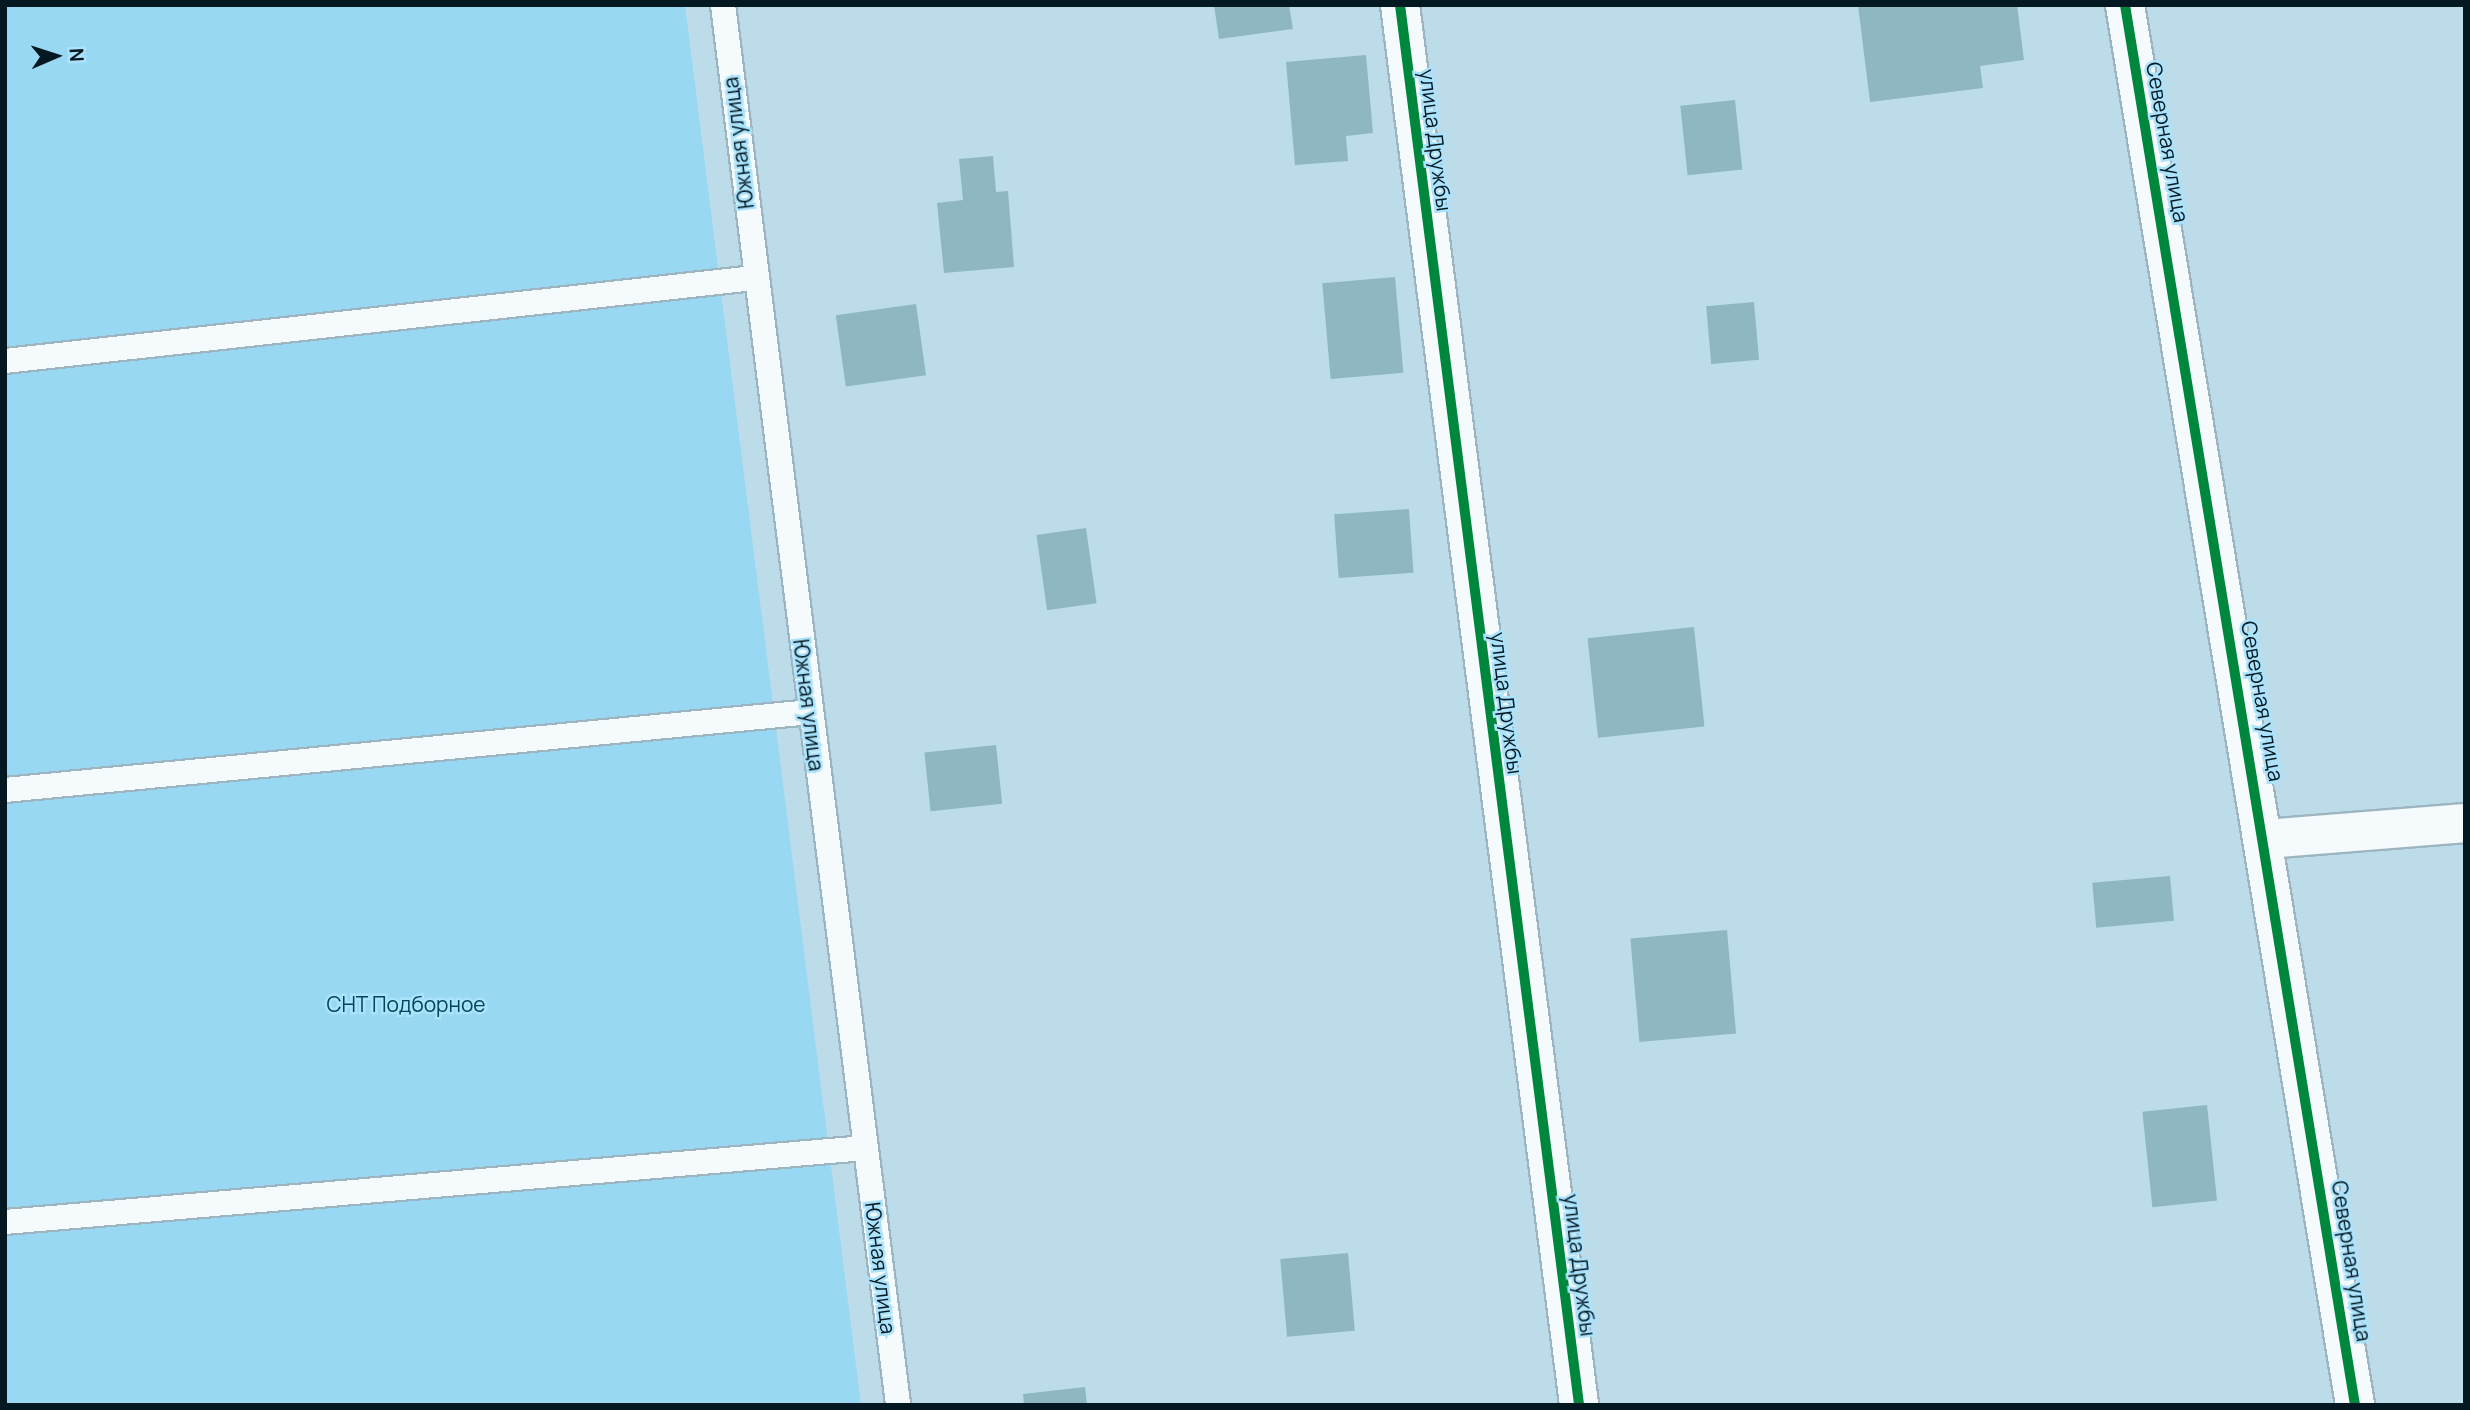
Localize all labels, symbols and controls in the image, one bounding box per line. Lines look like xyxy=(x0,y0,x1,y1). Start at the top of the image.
north arrow xyxy=(21,21,91,91)
text: N xyxy=(64,47,90,62)
street label: Северная улица xyxy=(2141,60,2195,224)
street label: улица Дружбы xyxy=(1415,67,1457,213)
street label: Южная улица xyxy=(717,76,759,210)
street label: Северная улица xyxy=(2236,619,2290,783)
street label: улица Дружбы xyxy=(1486,630,1528,776)
street label: Южная улица xyxy=(788,638,830,772)
park label: СНТ Подборное xyxy=(326,991,486,1017)
street label: Северная улица xyxy=(2327,1179,2377,1343)
street label: улица Дружбы xyxy=(1559,1192,1601,1338)
street label: Южная улица xyxy=(860,1201,902,1335)

